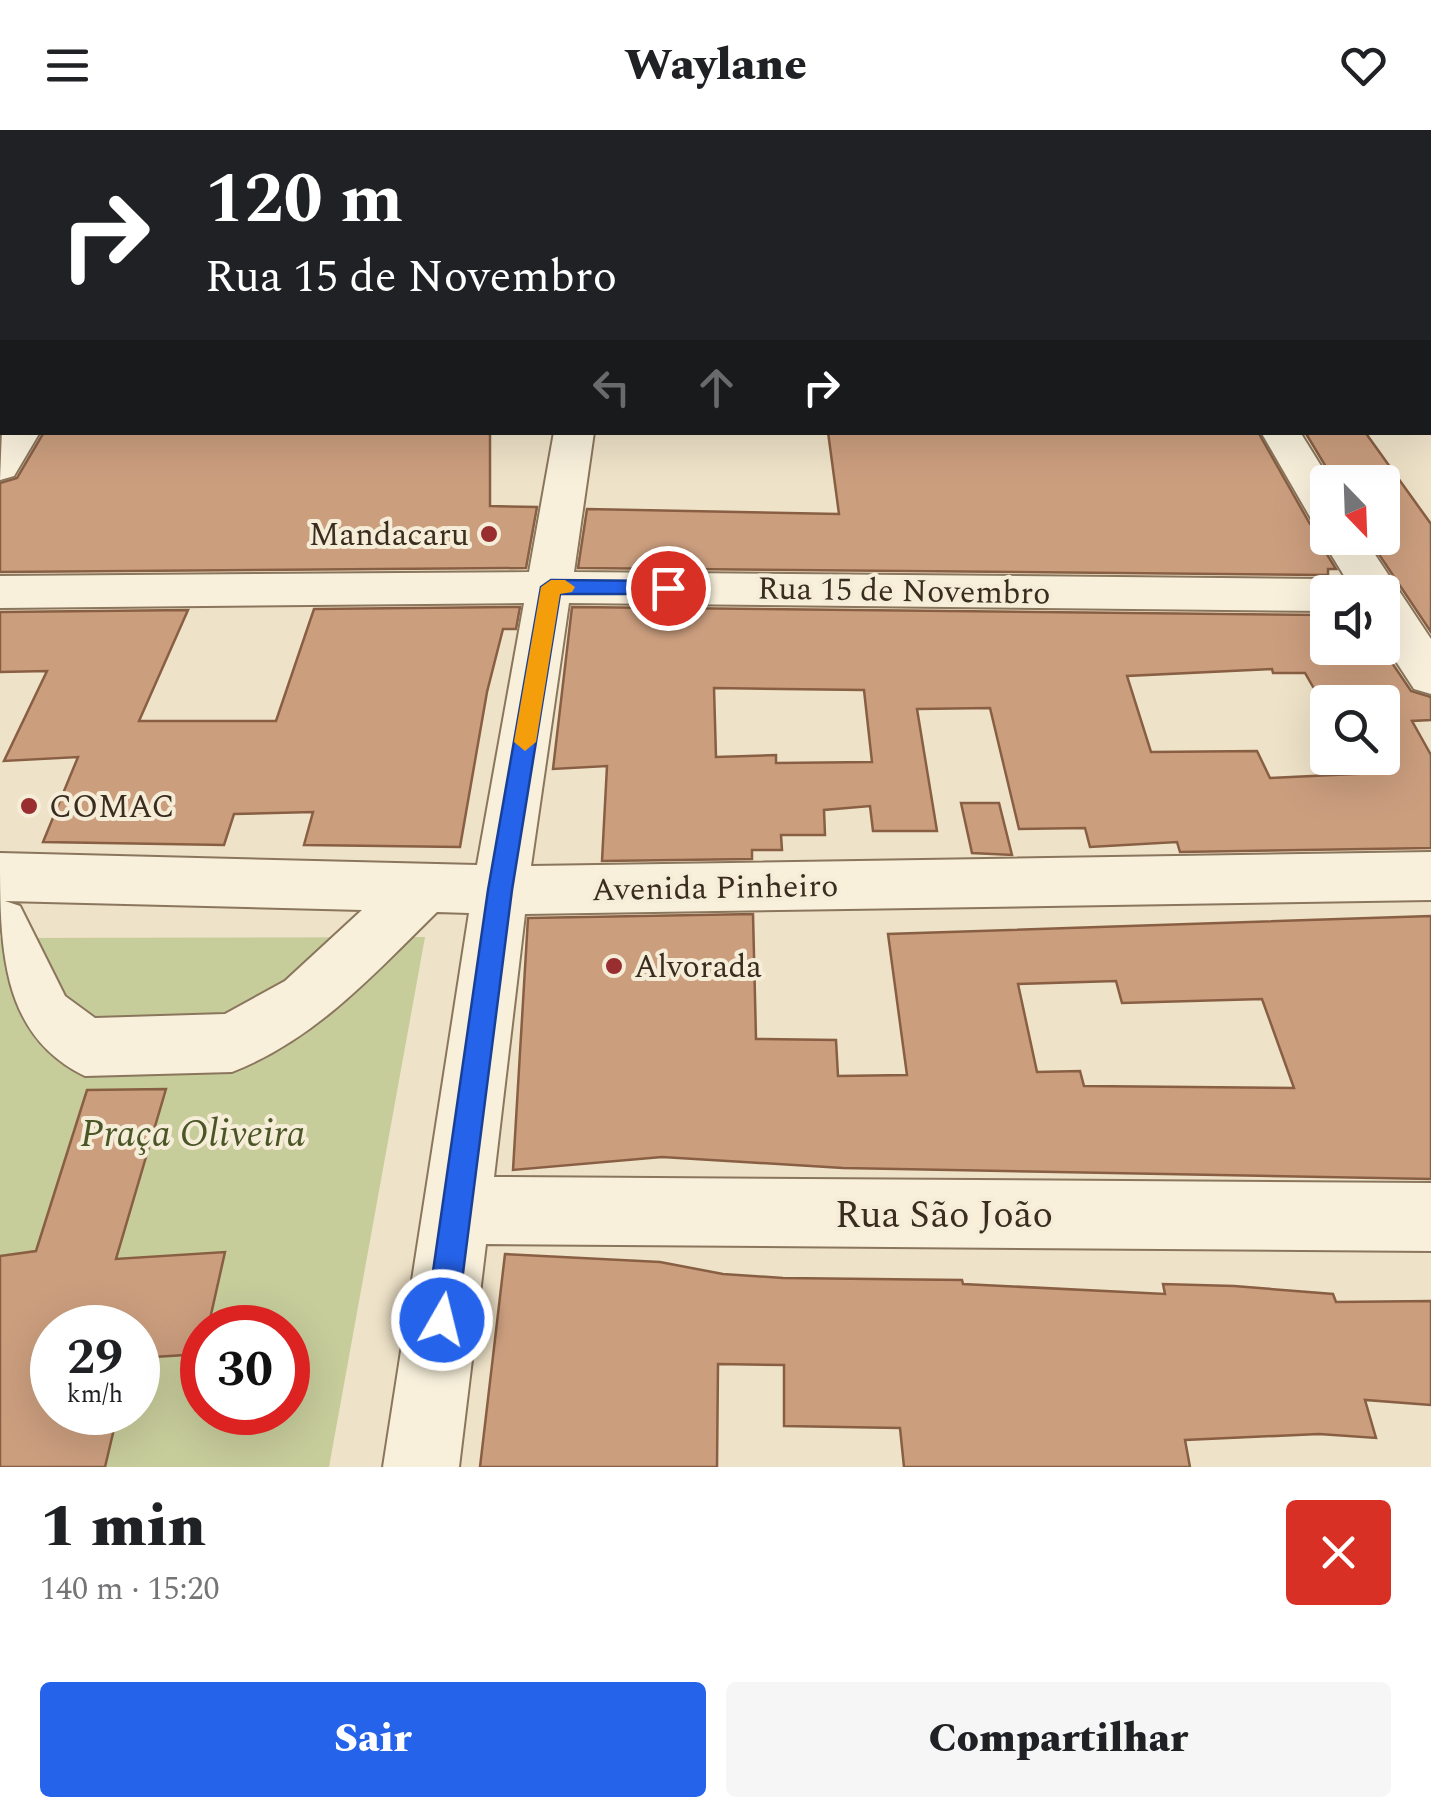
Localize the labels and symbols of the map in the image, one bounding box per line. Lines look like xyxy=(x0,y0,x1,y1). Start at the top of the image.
north arrow xyxy=(1310,465,1400,555)
place label: Mandacaru xyxy=(309,511,469,560)
marker: Mandacaru xyxy=(478,523,500,545)
pin xyxy=(626,546,711,631)
street label: Rua 15 de Novembro xyxy=(757,564,1051,619)
place label: COMAC xyxy=(49,783,175,832)
marker: COMAC xyxy=(18,795,40,817)
street label: Avenida Pinheiro xyxy=(591,862,839,915)
place label: Alvorada xyxy=(634,943,762,992)
marker: Alvorada xyxy=(603,955,625,977)
park label: Praça Oliveira xyxy=(80,1106,306,1164)
street label: Rua São João xyxy=(835,1187,1053,1245)
position arrow xyxy=(390,1268,494,1372)
speed limit sign: 30 xyxy=(180,1305,310,1435)

